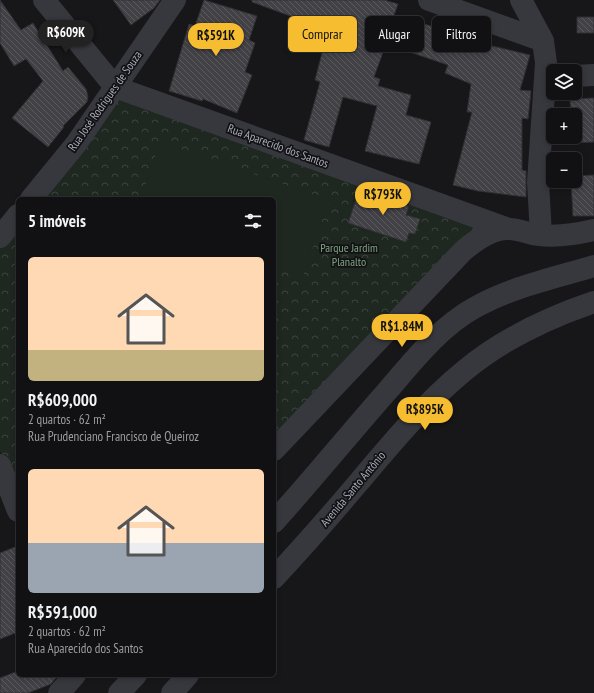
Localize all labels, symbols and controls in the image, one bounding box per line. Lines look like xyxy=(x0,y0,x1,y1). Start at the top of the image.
chip: Comprar xyxy=(288,16,357,52)
chip: Alugar xyxy=(365,16,424,52)
chip: Filtros xyxy=(432,16,491,52)
pin: R$609K xyxy=(33,20,99,54)
pin: R$591K xyxy=(183,23,249,57)
text: R$609K xyxy=(47,24,85,41)
text: R$591K xyxy=(197,27,235,44)
street label: Rua José Rodrigues de Souza xyxy=(64,48,145,154)
map controls xyxy=(546,64,582,188)
button: layers xyxy=(546,64,582,100)
button: + xyxy=(546,108,582,144)
street label: Rua Aparecido dos Santos xyxy=(226,120,331,171)
button: − xyxy=(546,152,582,188)
pin: R$793K xyxy=(350,182,416,216)
text: R$793K xyxy=(364,186,402,203)
text: 5 imóveis xyxy=(28,210,86,232)
icon: filters xyxy=(242,210,264,232)
park label: Parque Jardim Planalto xyxy=(320,240,378,269)
icon: home xyxy=(110,283,182,355)
pin: R$1.84M xyxy=(365,314,439,348)
text: R$1.84M xyxy=(381,318,423,335)
text: R$609,000 xyxy=(28,389,97,411)
pin: R$895K xyxy=(392,397,458,431)
text: R$895K xyxy=(406,401,444,418)
text: 2 quartos · 62 m² xyxy=(28,411,106,428)
text: Rua Prudenciano Francisco de Queiroz xyxy=(28,428,199,445)
street label: Avenida Santo Antônio xyxy=(317,448,388,529)
icon: home xyxy=(110,495,182,567)
text: R$591,000 xyxy=(28,601,97,623)
text: 2 quartos · 62 m² xyxy=(28,623,106,640)
text: Rua Aparecido dos Santos xyxy=(28,640,143,657)

